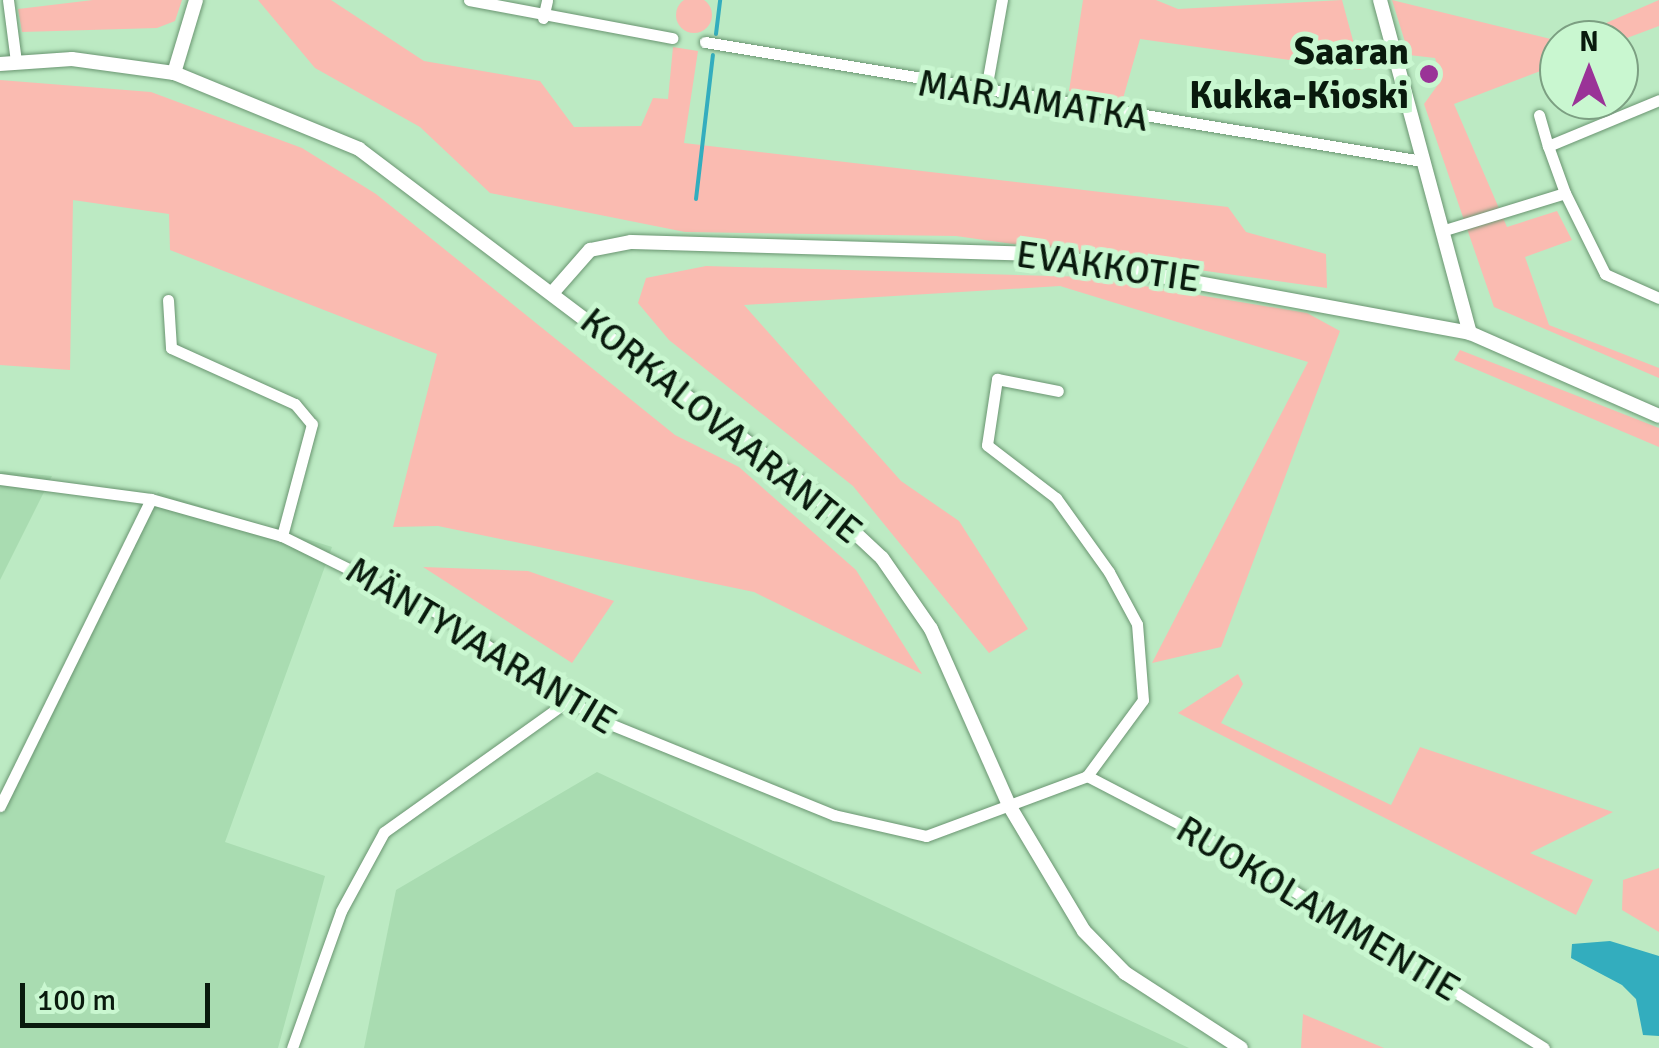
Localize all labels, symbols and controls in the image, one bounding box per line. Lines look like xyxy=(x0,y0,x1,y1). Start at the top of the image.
north arrow xyxy=(1539,20,1639,120)
text: N xyxy=(1579,25,1599,59)
place label: Saaran Kukka-Kioski xyxy=(1189,29,1409,118)
street label: MARJAMATKA xyxy=(915,60,1151,142)
marker: Saaran Kukka-Kioski xyxy=(1418,63,1440,85)
street label: EVAKKOTIE xyxy=(1013,232,1203,302)
street label: KORKALOVAARANTIE xyxy=(571,298,871,554)
street label: MÄNTYVAARANTIE xyxy=(338,547,624,745)
street label: RUOKOLAMMENTIE xyxy=(1168,806,1468,1012)
scale bar xyxy=(25,963,215,1025)
text: 100 m xyxy=(37,982,116,1019)

